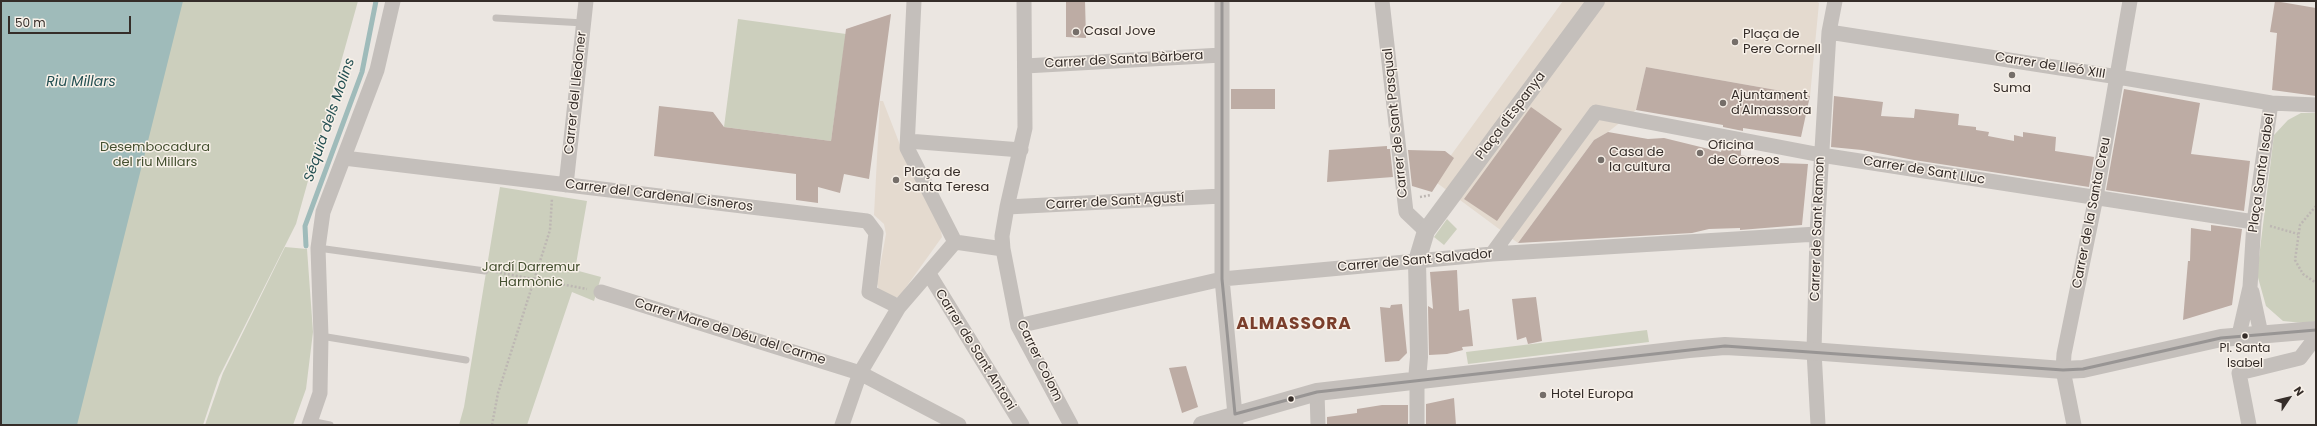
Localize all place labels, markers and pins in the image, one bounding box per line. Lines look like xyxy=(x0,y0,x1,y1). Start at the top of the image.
place label: Casal Jove xyxy=(1084,24,1156,40)
marker: Casal Jove xyxy=(1071,27,1081,37)
place label: Plaça de Pere Cornell xyxy=(1743,27,1821,58)
marker: Plaça de Pere Cornell xyxy=(1730,37,1740,47)
marker: Suma xyxy=(2007,70,2017,80)
place label: Suma xyxy=(1993,81,2031,97)
place label: Ajuntament d'Almassora xyxy=(1731,88,1812,119)
marker: Ajuntament d'Almassora xyxy=(1718,98,1728,108)
place label: Oficina de Correos xyxy=(1708,138,1780,169)
place label: Casa de la cultura xyxy=(1609,145,1671,176)
marker: Oficina de Correos xyxy=(1695,148,1705,158)
marker: Casa de la cultura xyxy=(1596,155,1606,165)
place label: Plaça de Santa Teresa xyxy=(904,165,989,196)
marker: Plaça de Santa Teresa xyxy=(891,175,901,185)
marker: Pl. Santa Isabel xyxy=(2240,331,2250,341)
place label: Pl. Santa Isabel xyxy=(2220,342,2270,370)
place label: Hotel Europa xyxy=(1551,387,1634,403)
marker: Hotel Europa xyxy=(1538,390,1548,400)
unlabelled marker xyxy=(1286,394,1296,404)

